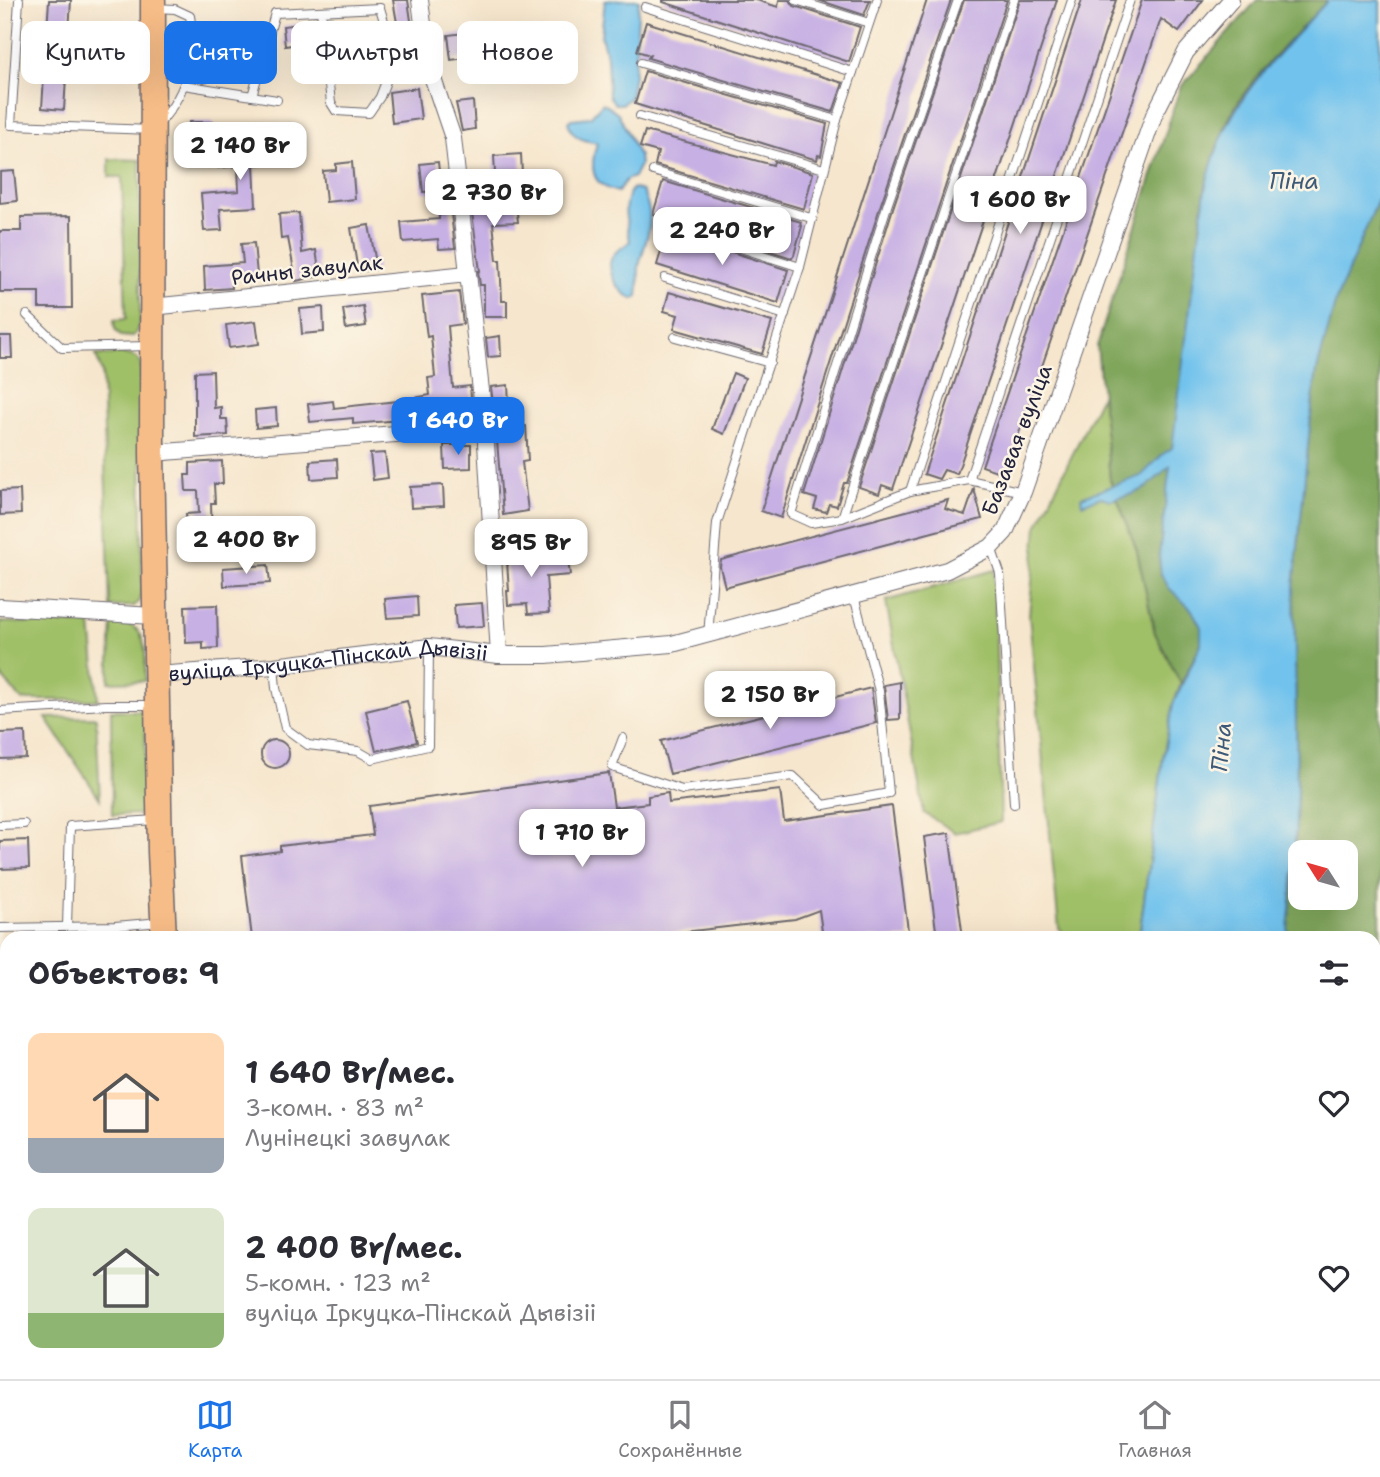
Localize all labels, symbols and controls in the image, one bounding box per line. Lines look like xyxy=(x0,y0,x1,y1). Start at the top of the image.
chip: Купить xyxy=(21,21,150,84)
chip: Снять xyxy=(164,21,277,84)
chip: Фильтры xyxy=(291,21,443,84)
chip: Новое xyxy=(457,21,578,84)
pin: 2 140 Br xyxy=(168,122,312,182)
text: 2 140 Br xyxy=(190,130,290,160)
water label: Піна xyxy=(1269,166,1319,196)
pin: 2 730 Br xyxy=(422,170,566,229)
pin: 1 600 Br xyxy=(948,176,1092,236)
text: 2 730 Br xyxy=(441,177,547,207)
text: 1 600 Br xyxy=(969,184,1071,214)
pin: 2 240 Br xyxy=(650,208,794,267)
text: 2 240 Br xyxy=(669,215,775,245)
street label: Рачны завулак xyxy=(230,248,384,292)
street label: Базавая вуліца xyxy=(975,361,1059,519)
pin: 1 640 Br xyxy=(386,398,530,457)
text: 1 640 Br xyxy=(407,405,509,435)
pin: 2 400 Br xyxy=(174,516,318,576)
pin: 895 Br xyxy=(474,520,588,579)
text: 2 400 Br xyxy=(193,524,299,554)
text: 895 Br xyxy=(491,527,571,557)
street label: вуліца Іркуцка-Пінскай Дывізіі xyxy=(167,632,489,688)
pin: 2 150 Br xyxy=(698,672,842,731)
text: 2 150 Br xyxy=(720,679,820,709)
water label: Піна xyxy=(1204,721,1238,773)
pin: 1 710 Br xyxy=(510,810,654,869)
text: 1 710 Br xyxy=(535,817,629,847)
north arrow xyxy=(1288,840,1358,910)
map controls xyxy=(1288,840,1358,910)
text: Объектов: 9 xyxy=(28,953,220,994)
icon: filters xyxy=(1315,954,1353,992)
text: 1 640 Br/мес. xyxy=(245,1052,455,1093)
icon: home xyxy=(84,1061,168,1145)
icon: heart xyxy=(1315,1084,1353,1122)
text: 3-комн. · 83 m² xyxy=(245,1093,424,1123)
text: Лунінецкі завулак xyxy=(245,1123,450,1153)
text: 2 400 Br/мес. xyxy=(245,1227,463,1268)
icon: home xyxy=(84,1236,168,1320)
icon: heart xyxy=(1315,1259,1353,1297)
text: 5-комн. · 123 m² xyxy=(245,1268,431,1298)
text: вуліца Іркуцка-Пінскай Дывізіі xyxy=(245,1298,596,1328)
tab: Карта xyxy=(188,1396,242,1463)
tab: Сохранённые xyxy=(618,1396,742,1463)
tab: Главная xyxy=(1118,1396,1192,1463)

